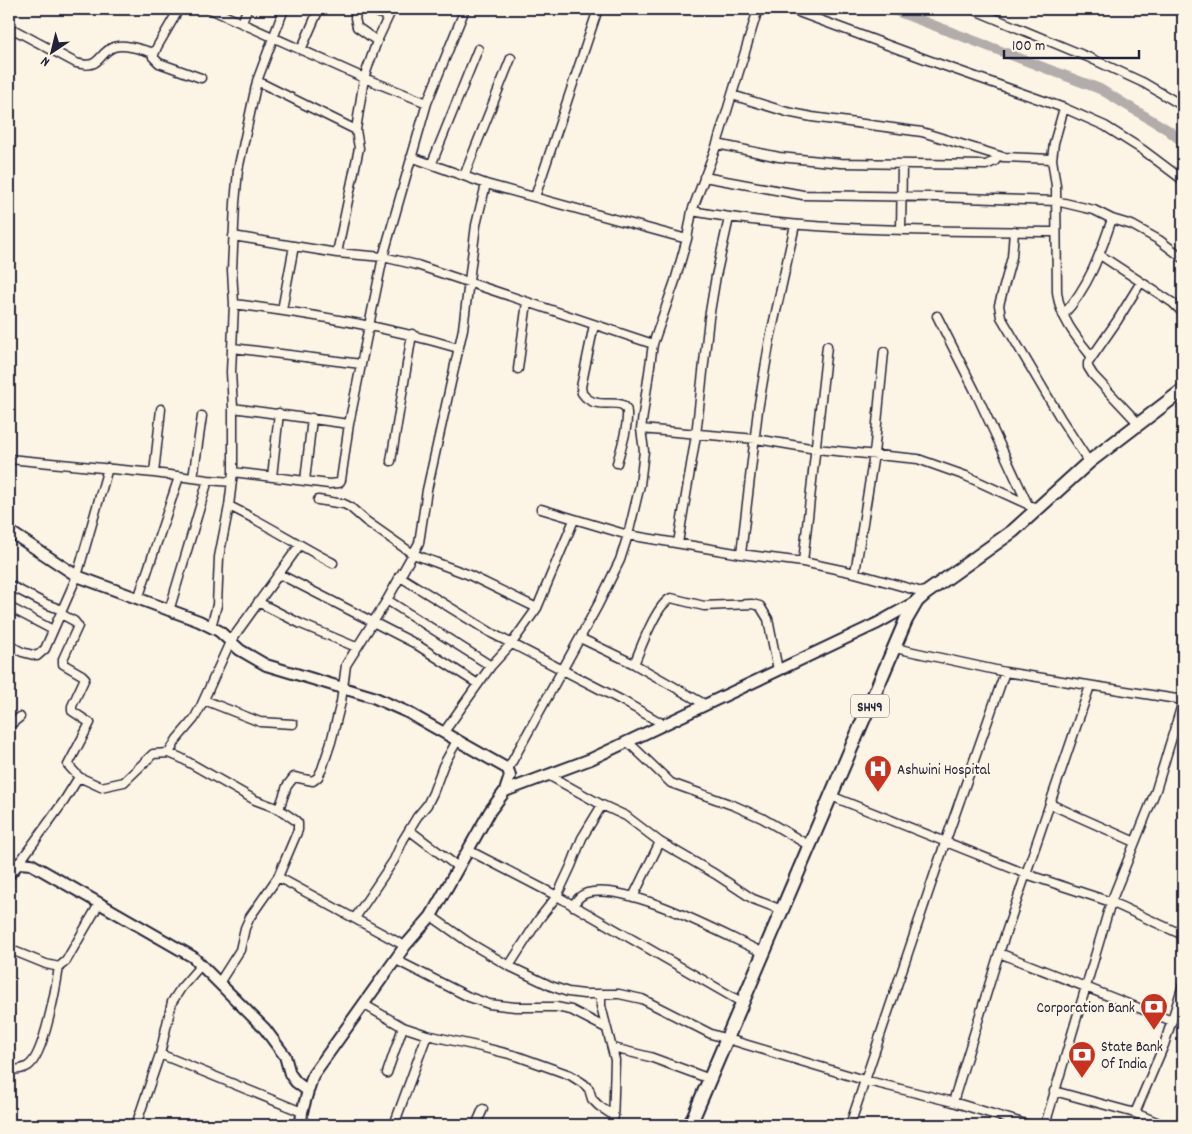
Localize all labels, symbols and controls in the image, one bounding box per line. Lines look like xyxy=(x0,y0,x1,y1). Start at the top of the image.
north arrow xyxy=(28,28,78,78)
scale bar xyxy=(1004,28,1140,60)
text: 100 m xyxy=(1012,36,1045,58)
text: N xyxy=(37,51,54,71)
road number: SH49 xyxy=(851,694,889,718)
hospital icon: Ashwini Hospital xyxy=(863,754,893,793)
place label: Ashwini Hospital xyxy=(897,760,991,782)
bank icon: Corporation Bank xyxy=(1139,992,1169,1031)
place label: Corporation Bank xyxy=(1037,998,1135,1020)
place label: State Bank Of India xyxy=(1101,1037,1163,1076)
bank icon: State Bank Of India xyxy=(1067,1040,1097,1079)

